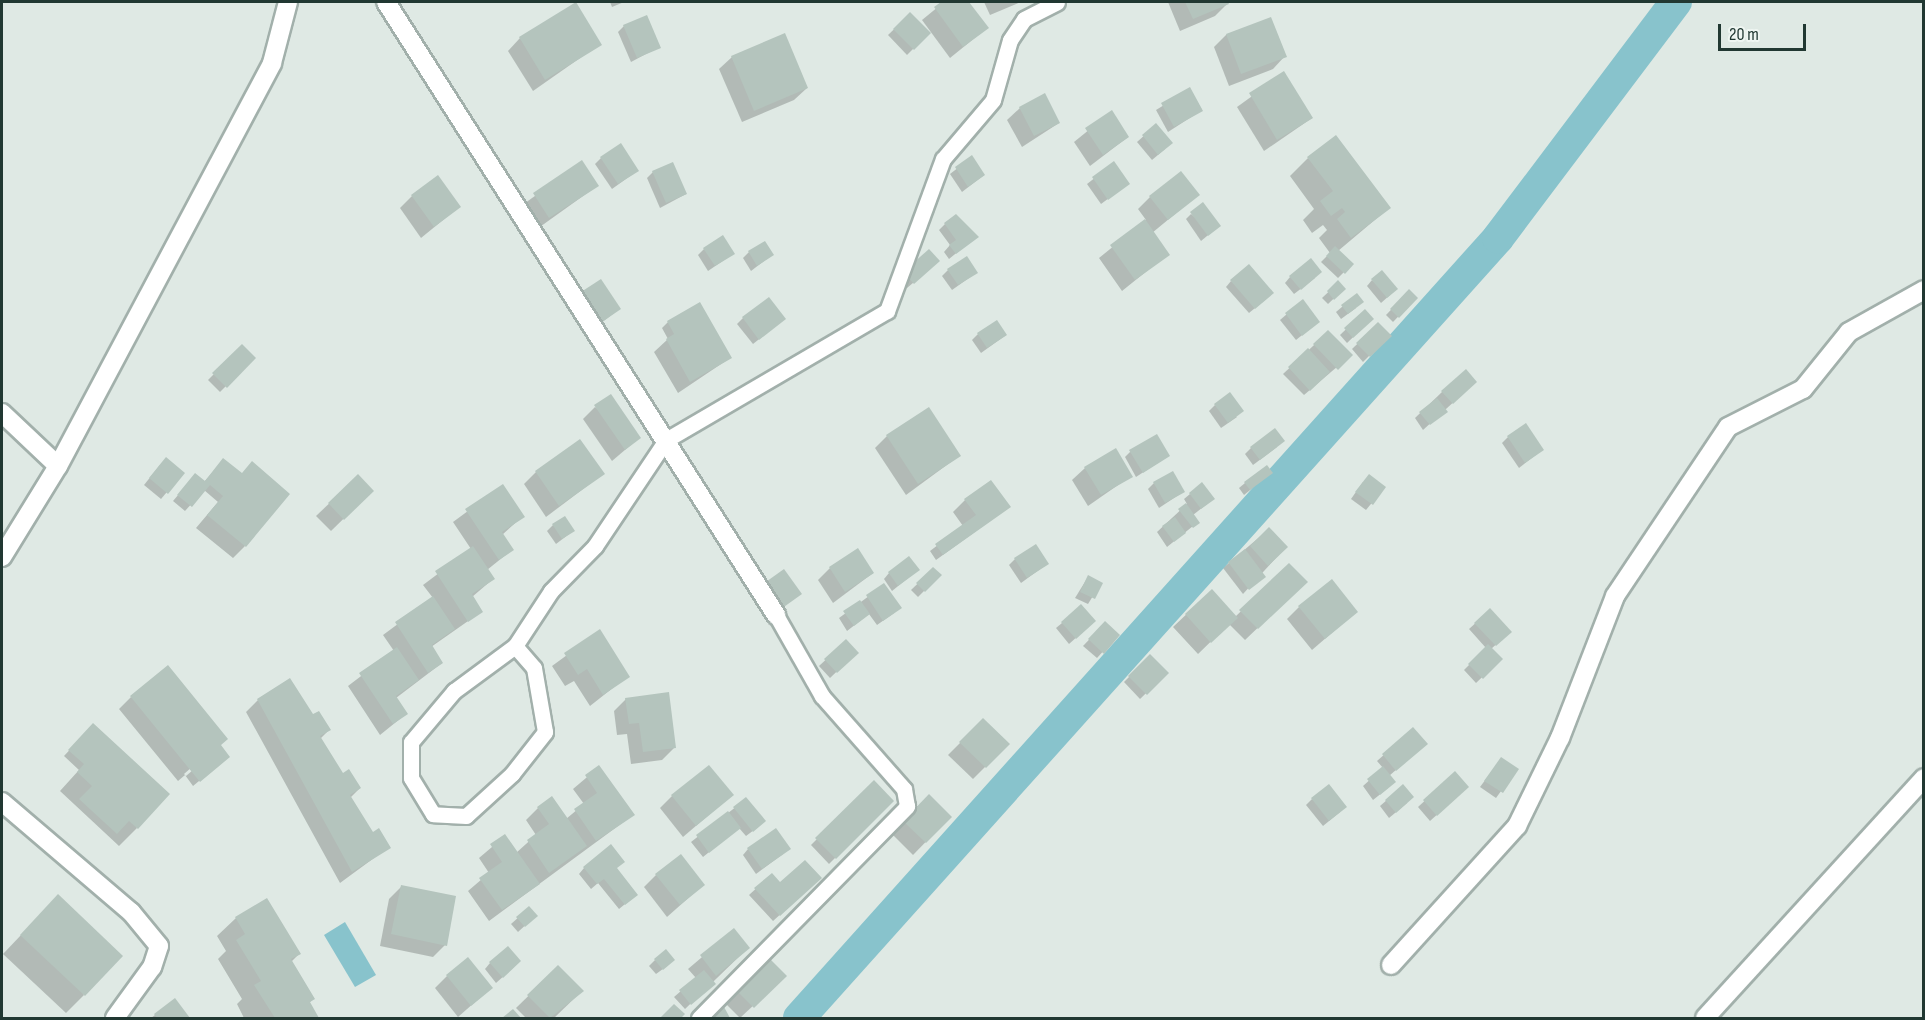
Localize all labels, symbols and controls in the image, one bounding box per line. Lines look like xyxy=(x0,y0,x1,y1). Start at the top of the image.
scale bar xyxy=(1721,12,1810,50)
text: 20 m xyxy=(1729,24,1759,45)

